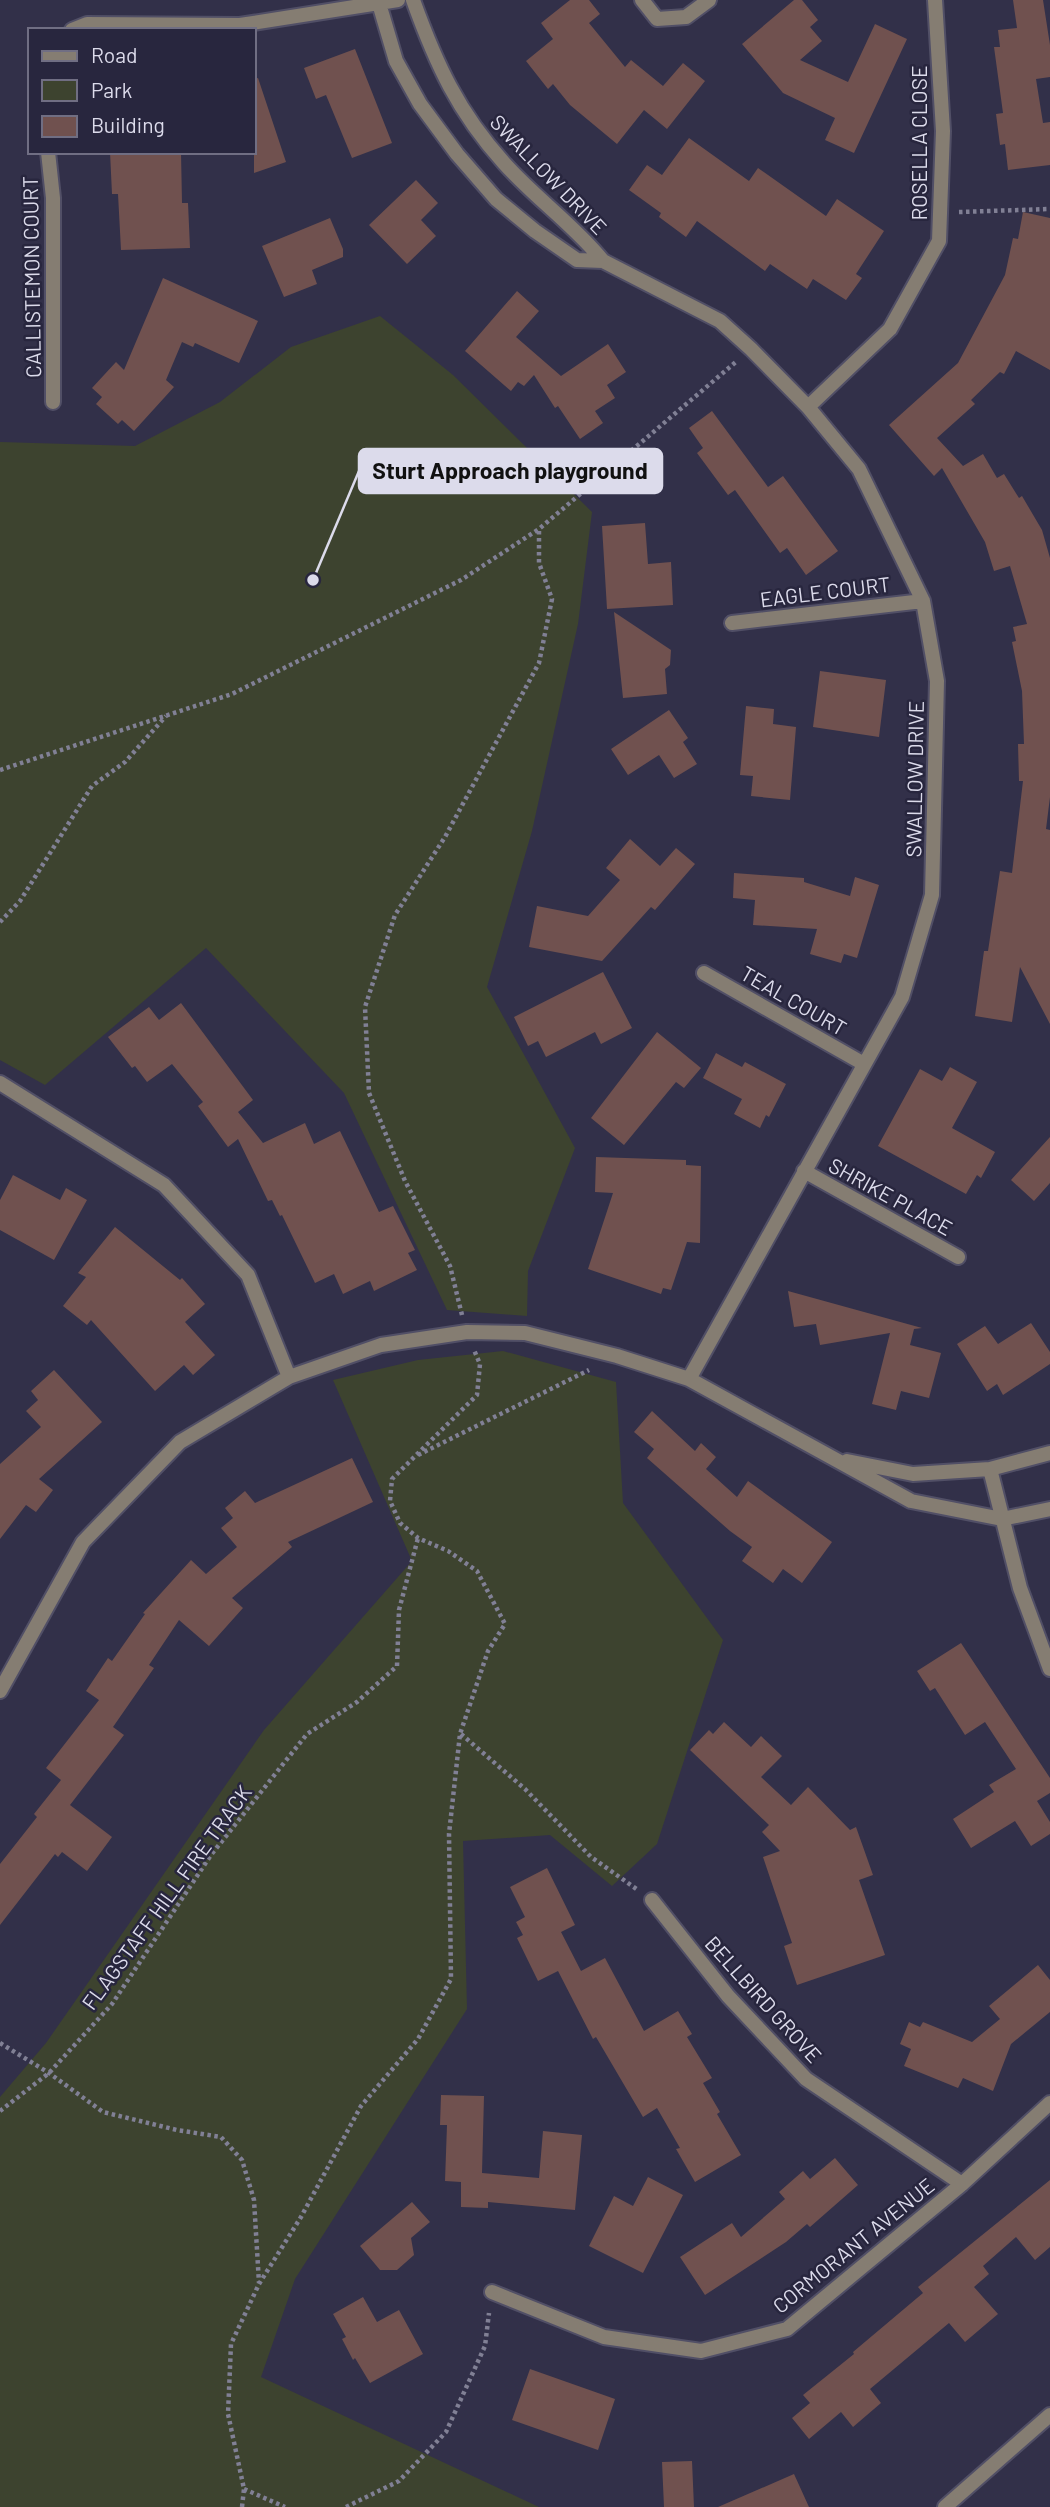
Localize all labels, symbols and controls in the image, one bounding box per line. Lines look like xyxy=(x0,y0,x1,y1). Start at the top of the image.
legend xyxy=(28,28,256,154)
text: Road xyxy=(91,42,137,67)
street label: ROSELLA CLOSE xyxy=(906,65,931,221)
text: Park xyxy=(91,77,132,102)
street label: SWALLOW DRIVE xyxy=(486,109,612,239)
text: Building xyxy=(91,112,165,137)
street label: CALLISTEMON COURT xyxy=(17,176,45,378)
callout: Sturt Approach playground xyxy=(359,449,662,493)
text: Sturt Approach playground xyxy=(372,456,648,484)
street label: EAGLE COURT xyxy=(758,571,892,611)
street label: SWALLOW DRIVE xyxy=(900,700,928,858)
street label: TEAL COURT xyxy=(737,960,851,1040)
street label: SHRIKE PLACE xyxy=(825,1152,957,1240)
street label: FLAGSTAFF HILL FIRE TRACK xyxy=(76,1780,256,2014)
street label: BELLBIRD GROVE xyxy=(701,1931,827,2067)
street label: CORMORANT AVENUE xyxy=(767,2172,939,2318)

